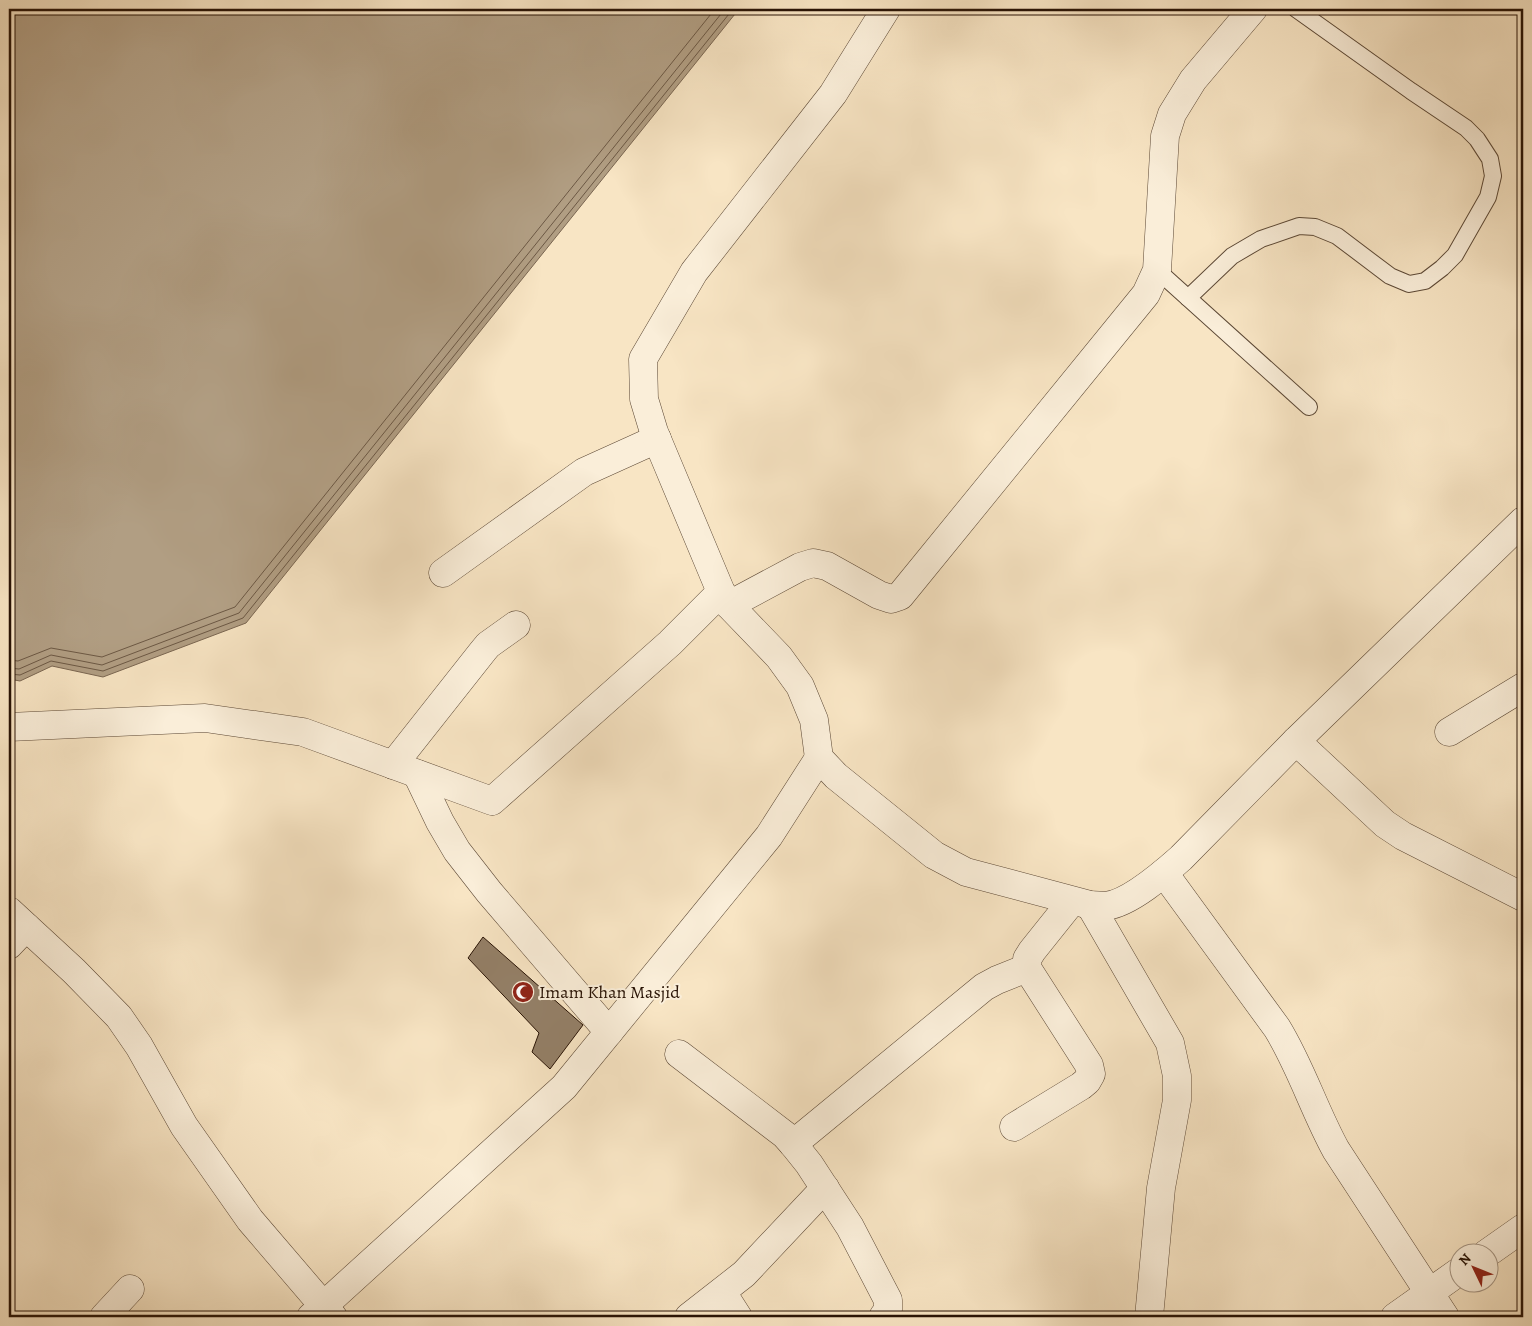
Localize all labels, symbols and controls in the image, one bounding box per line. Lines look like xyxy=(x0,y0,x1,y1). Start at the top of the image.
mosque icon: Imam Khan Masjid xyxy=(511,980,535,1004)
place label: Imam Khan Masjid xyxy=(539,980,680,1004)
north arrow xyxy=(1450,1244,1500,1294)
text: N xyxy=(1454,1249,1475,1270)

